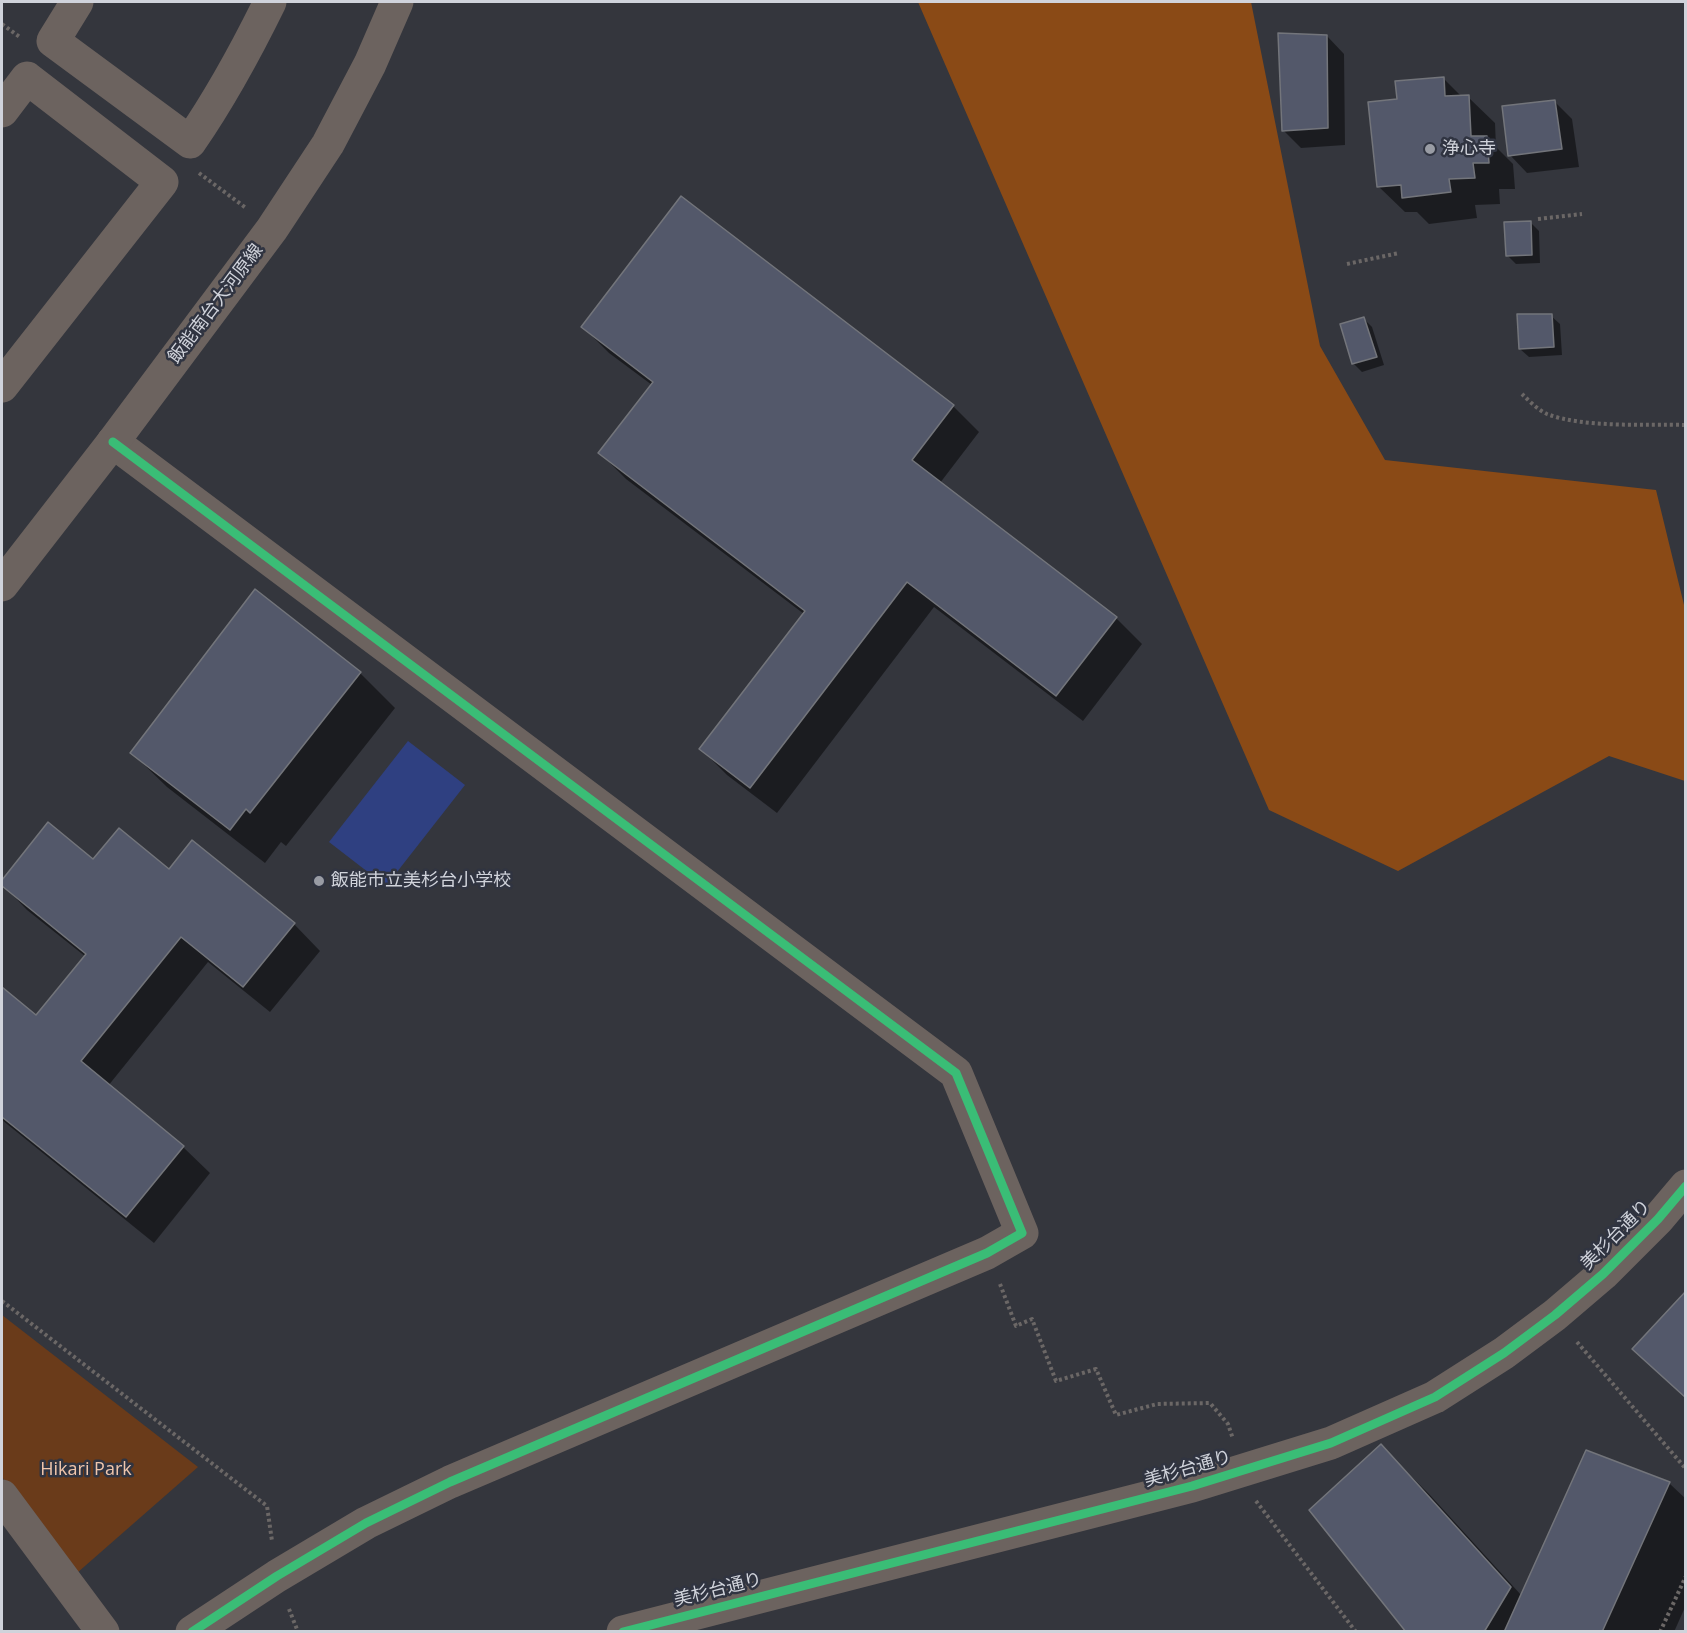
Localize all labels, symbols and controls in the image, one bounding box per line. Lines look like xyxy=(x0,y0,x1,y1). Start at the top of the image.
place label: 浄心寺 xyxy=(1442,138,1496,160)
marker: 浄心寺 xyxy=(1423,142,1437,156)
street label: 飯能南台大河原線 xyxy=(164,240,268,368)
place label: 飯能市立美杉台小学校 xyxy=(331,870,511,892)
marker: 飯能市立美杉台小学校 xyxy=(312,874,326,888)
street label: 美杉台通り xyxy=(1577,1196,1655,1274)
street label: 美杉台通り xyxy=(1142,1446,1234,1492)
park label: Hikari Park xyxy=(40,1459,132,1481)
street label: 美杉台通り xyxy=(672,1569,764,1611)

